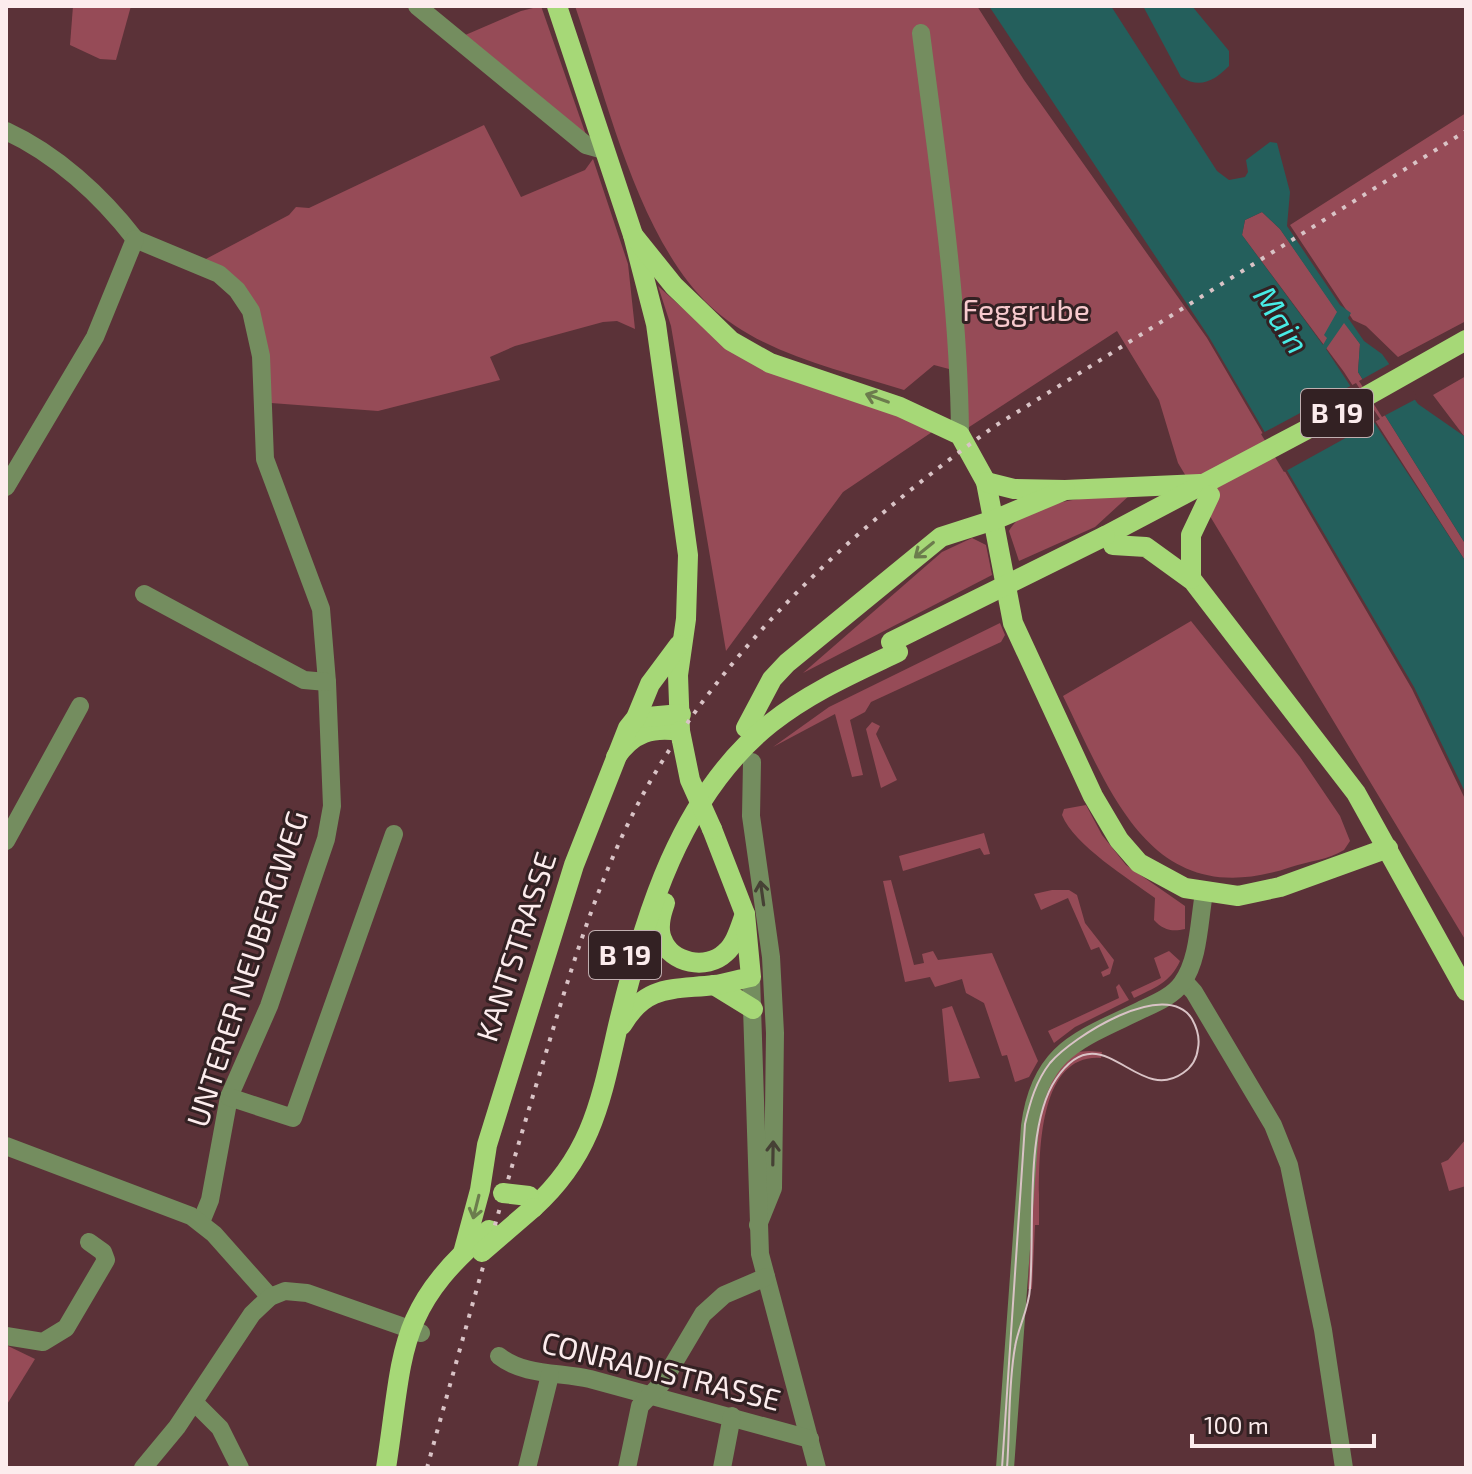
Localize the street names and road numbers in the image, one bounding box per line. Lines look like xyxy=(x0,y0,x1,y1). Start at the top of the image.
road number: B 19 xyxy=(1301,389,1373,437)
street label: UNTERER NEUBERGWEG xyxy=(178,806,314,1131)
street label: KANTSTRASSE xyxy=(468,847,563,1046)
road number: B 19 xyxy=(589,931,661,979)
street label: CONRADISTRASSE xyxy=(538,1323,785,1417)

